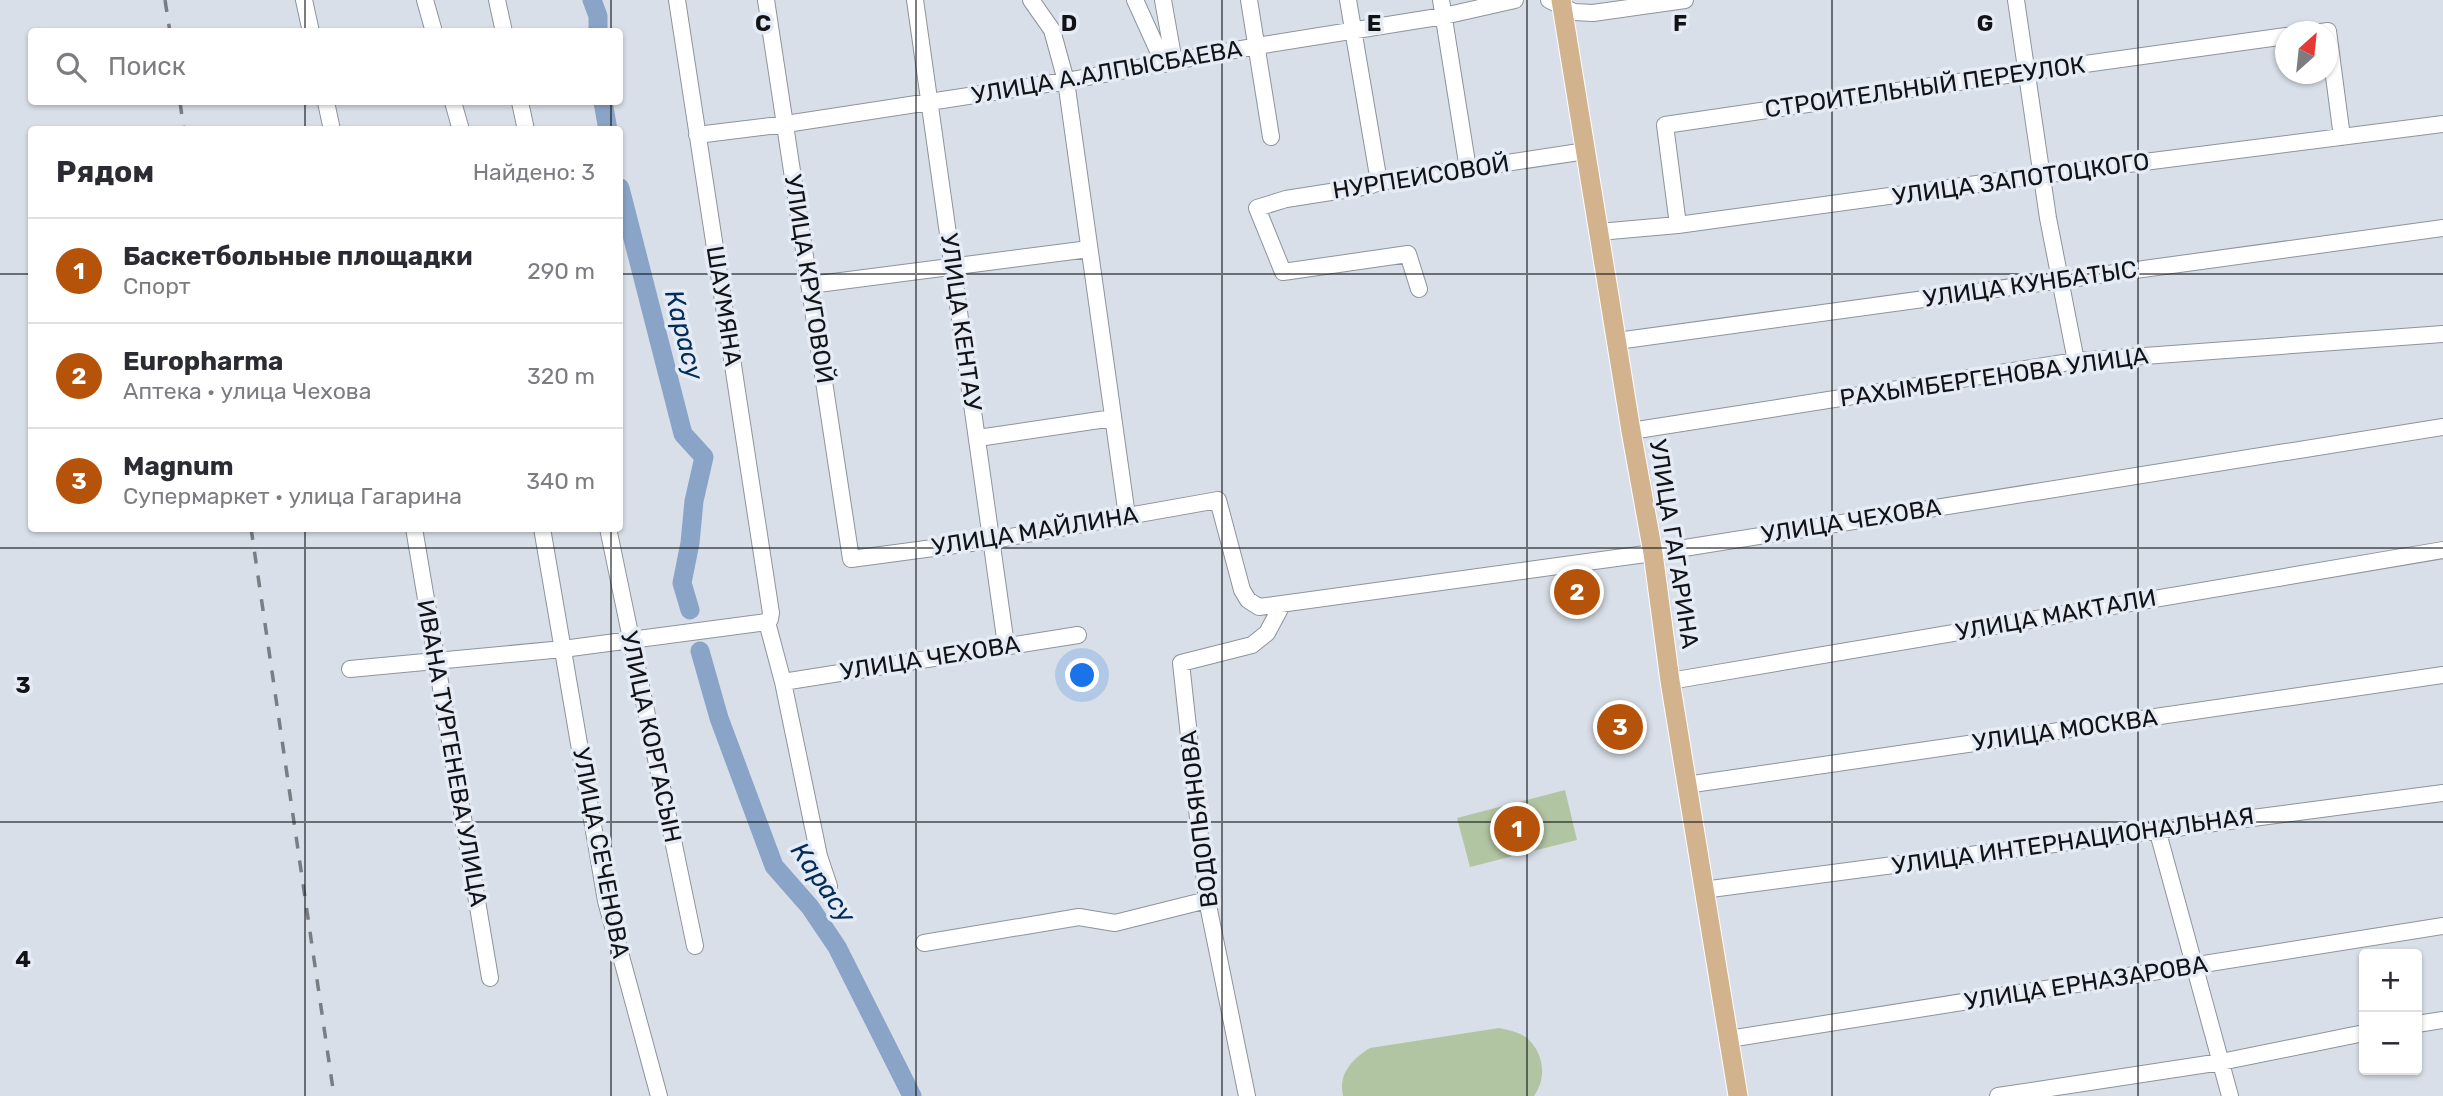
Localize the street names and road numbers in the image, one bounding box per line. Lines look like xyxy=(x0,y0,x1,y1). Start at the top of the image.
street label: УЛИЦА А.АЛПЫСБАЕВА xyxy=(970,34,1244,110)
street label: СТРОИТЕЛЬНЫЙ ПЕРЕУЛОК xyxy=(1763,51,2087,123)
street label: УЛИЦА ЗАПОТОЦКОГО xyxy=(1891,147,2151,211)
street label: НУРПЕИСОВОЙ xyxy=(1331,149,1511,205)
street label: УЛИЦА КРУГОВОЙ xyxy=(779,173,839,385)
street label: УЛИЦА КЕНТАУ xyxy=(935,231,987,413)
street label: ШАУМЯНА xyxy=(701,244,747,368)
street label: УЛИЦА КУНБАТЫС xyxy=(1921,255,2139,313)
street label: РАХЫМБЕРГЕНОВА УЛИЦА xyxy=(1838,341,2150,413)
street label: УЛИЦА ГАГАРИНА xyxy=(1644,437,1704,651)
street label: УЛИЦА ЧЕХОВА xyxy=(1759,493,1943,549)
street label: УЛИЦА МАЙЛИНА xyxy=(930,501,1140,561)
street label: УЛИЦА МАКТАЛИ xyxy=(1954,584,2158,646)
street label: ИВАНА ТУРГЕНЕВА УЛИЦА xyxy=(411,597,493,909)
street label: УЛИЦА КОРГАСЫН xyxy=(615,629,687,845)
street label: УЛИЦА ЧЕХОВА xyxy=(838,630,1022,686)
street label: УЛИЦА МОСКВА xyxy=(1971,703,2159,757)
street label: ВОДОПЬЯНОВА xyxy=(1174,729,1224,909)
street label: УЛИЦА СЕЧЕНОВА xyxy=(567,745,635,961)
street label: УЛИЦА ИНТЕРНАЦИОНАЛЬНАЯ xyxy=(1890,802,2256,880)
street label: УЛИЦА ЕРНАЗАРОВА xyxy=(1963,950,2209,1016)

